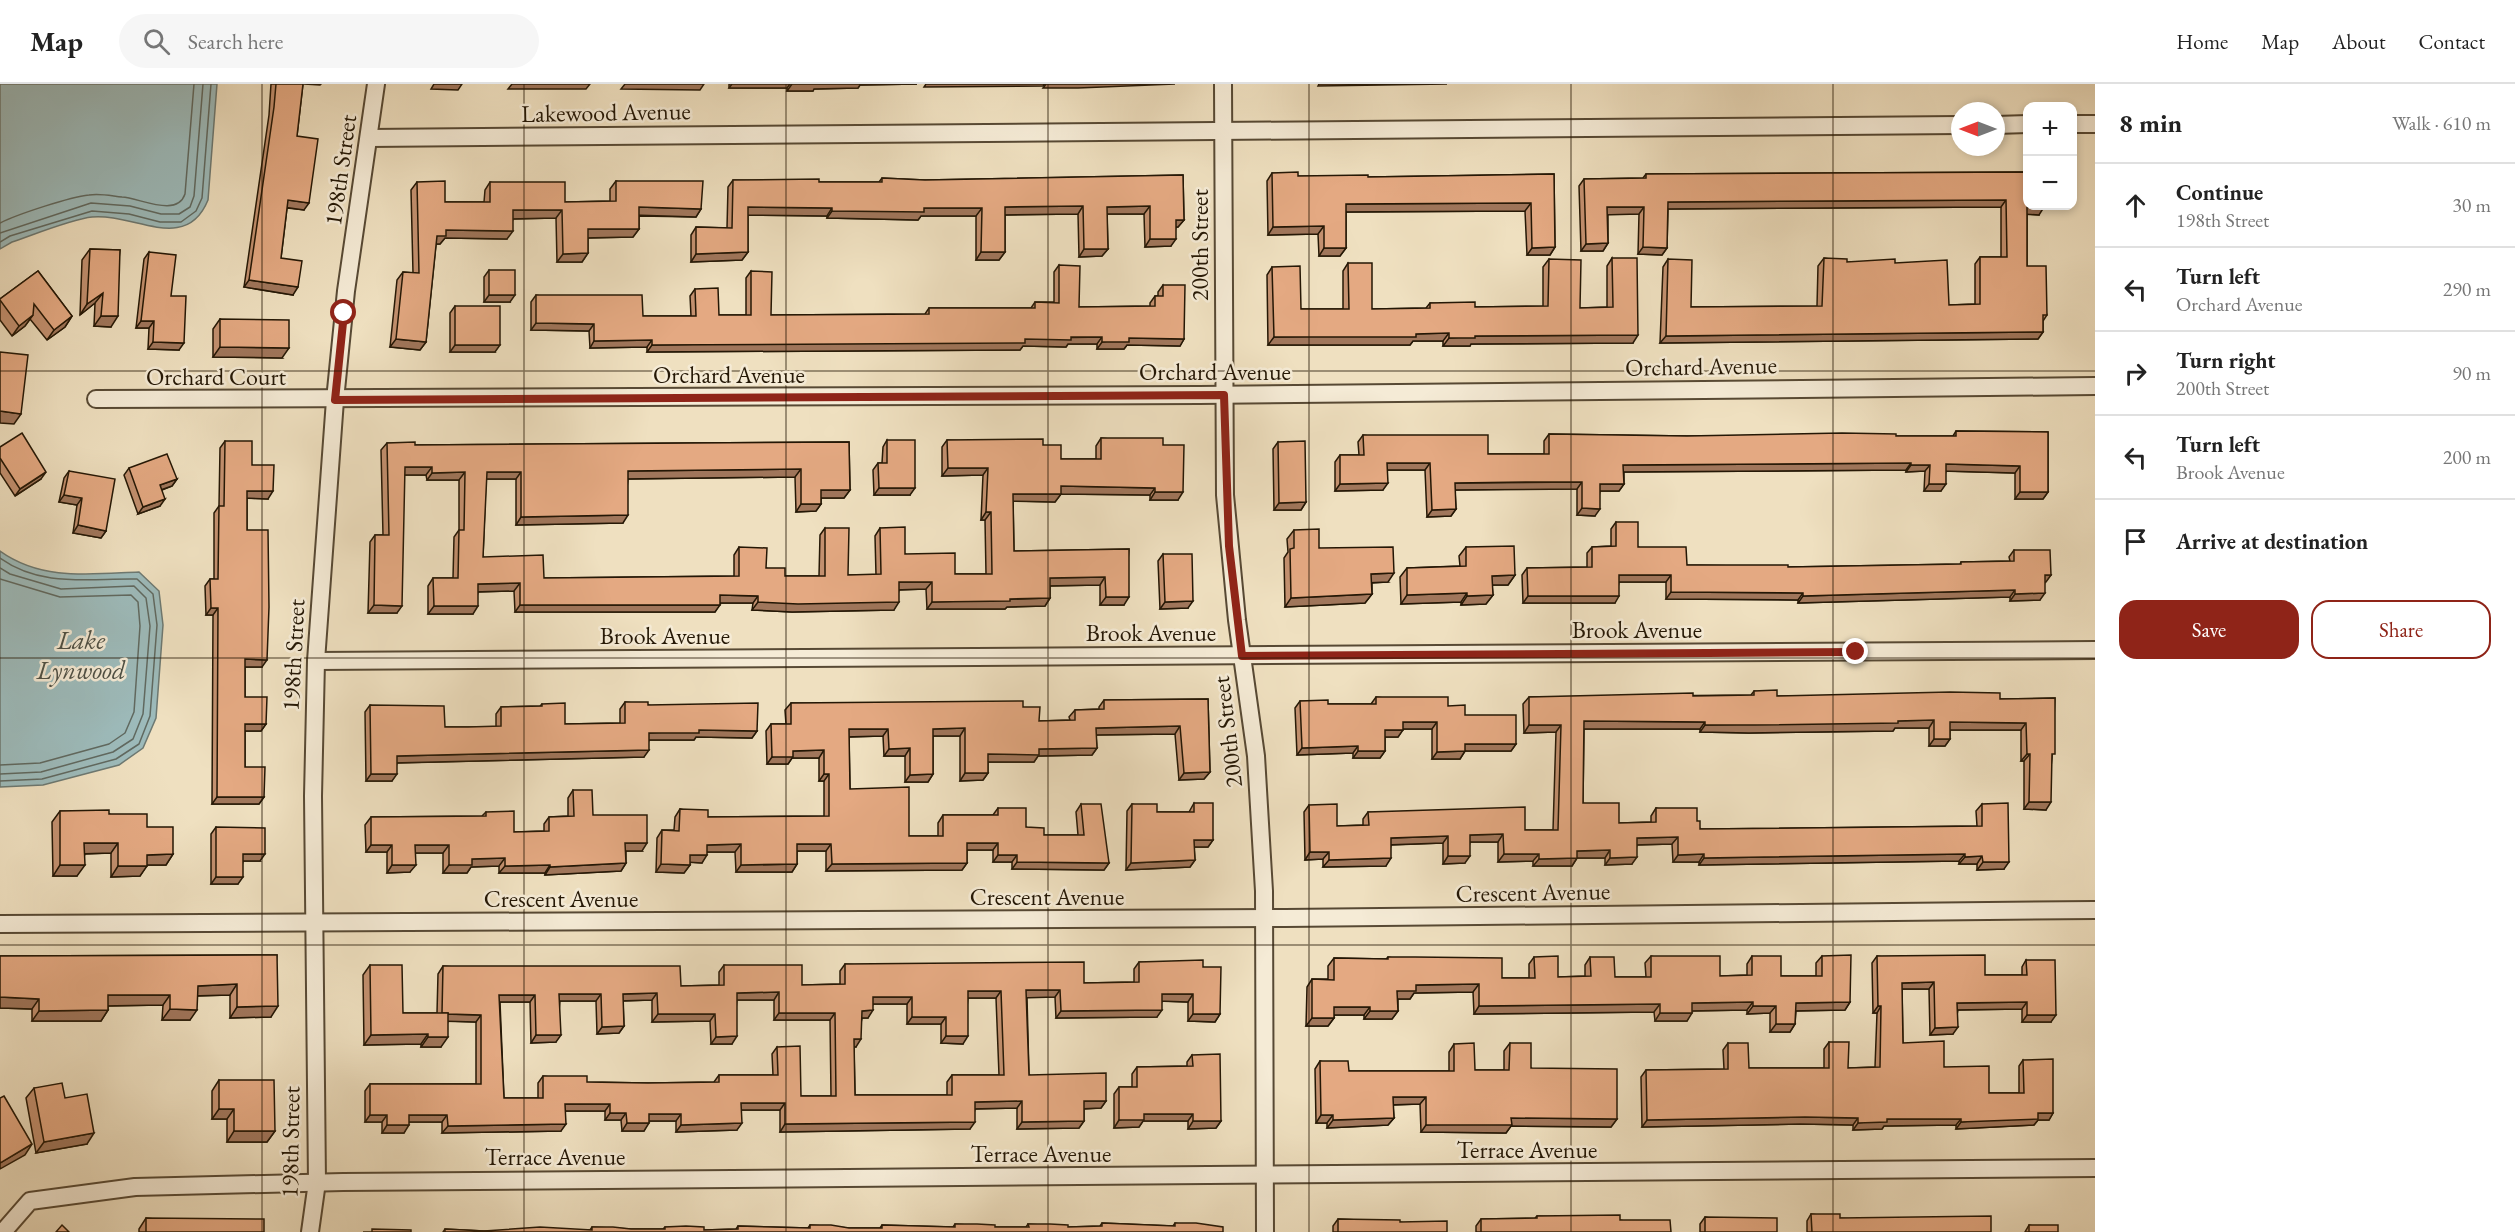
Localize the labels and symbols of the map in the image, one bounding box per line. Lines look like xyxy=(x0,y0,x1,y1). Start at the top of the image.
street label: Lakewood Avenue xyxy=(521,95,691,129)
north arrow xyxy=(1951,102,2005,156)
street label: 198th Street xyxy=(317,112,363,228)
street label: 200th Street xyxy=(1184,189,1215,301)
route start xyxy=(330,299,356,325)
street label: Orchard Avenue xyxy=(1625,349,1777,383)
street label: Orchard Avenue xyxy=(1139,356,1291,387)
street label: Orchard Avenue xyxy=(653,359,805,390)
street label: Orchard Court xyxy=(146,361,287,392)
street label: 198th Street xyxy=(275,598,311,712)
street label: Brook Avenue xyxy=(1572,614,1702,645)
street label: Brook Avenue xyxy=(1086,617,1216,648)
street label: Brook Avenue xyxy=(600,620,730,651)
water label: Lake Lynwood xyxy=(36,623,126,687)
route end xyxy=(1842,638,1868,664)
street label: 200th Street xyxy=(1205,674,1249,789)
street label: Crescent Avenue xyxy=(1455,875,1611,909)
street label: Crescent Avenue xyxy=(970,881,1124,912)
street label: Crescent Avenue xyxy=(484,883,638,914)
street label: 198th Street xyxy=(274,1085,306,1198)
street label: Terrace Avenue xyxy=(1457,1134,1597,1165)
street label: Terrace Avenue xyxy=(971,1138,1111,1169)
street label: Terrace Avenue xyxy=(485,1141,625,1172)

